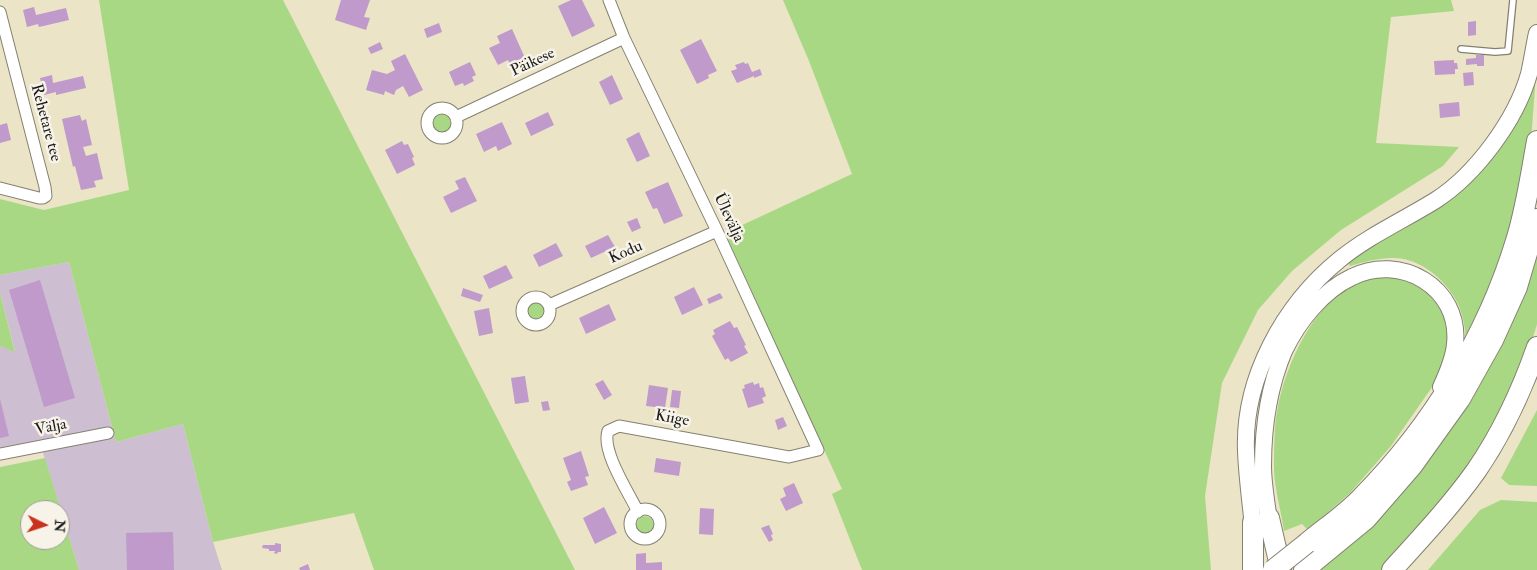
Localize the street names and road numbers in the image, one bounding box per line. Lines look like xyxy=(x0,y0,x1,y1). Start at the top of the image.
street label: Päikese xyxy=(508,44,558,82)
street label: Rehetare tee xyxy=(25,82,65,164)
street label: Ülevälja xyxy=(708,190,748,246)
street label: Kodu xyxy=(606,237,646,269)
street label: Kiige xyxy=(653,407,691,431)
street label: Välja xyxy=(34,416,68,440)

